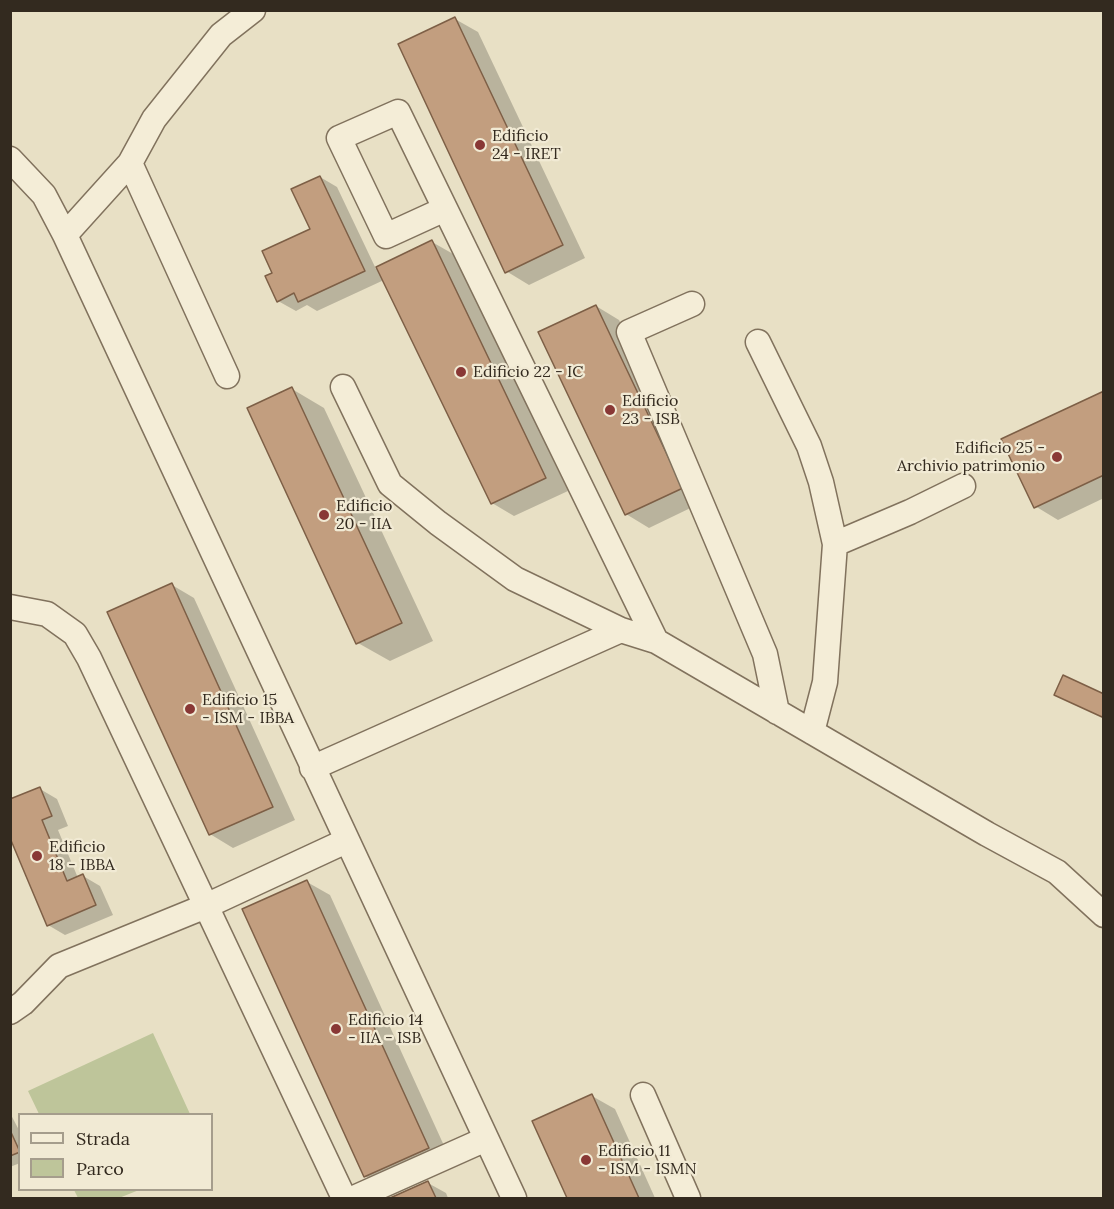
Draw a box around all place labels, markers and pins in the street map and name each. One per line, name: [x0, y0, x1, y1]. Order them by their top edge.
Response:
place label: Edificio 24 - IRET: [492, 126, 561, 164]
marker: Edificio 24 - IRET: [473, 138, 487, 152]
place label: Edificio 22 - IC: [473, 362, 583, 382]
marker: Edificio 22 - IC: [454, 365, 468, 379]
place label: Edificio 23 - ISB: [622, 391, 680, 429]
marker: Edificio 23 - ISB: [603, 403, 617, 417]
place label: Edificio 25 - Archivio patrimonio: [897, 438, 1045, 476]
marker: Edificio 25 - Archivio patrimonio: [1050, 450, 1064, 464]
place label: Edificio 20 - IIA: [336, 496, 392, 534]
marker: Edificio 20 - IIA: [317, 508, 331, 522]
place label: Edificio 15 - ISM - IBBA: [202, 690, 294, 728]
marker: Edificio 15 - ISM - IBBA: [183, 702, 197, 716]
place label: Edificio 18 - IBBA: [49, 837, 115, 875]
marker: Edificio 18 - IBBA: [30, 849, 44, 863]
place label: Edificio 14 - IIA - ISB: [348, 1010, 423, 1048]
marker: Edificio 14 - IIA - ISB: [329, 1022, 343, 1036]
place label: Edificio 11 - ISM - ISMN: [598, 1141, 697, 1179]
marker: Edificio 11 - ISM - ISMN: [579, 1153, 593, 1167]

